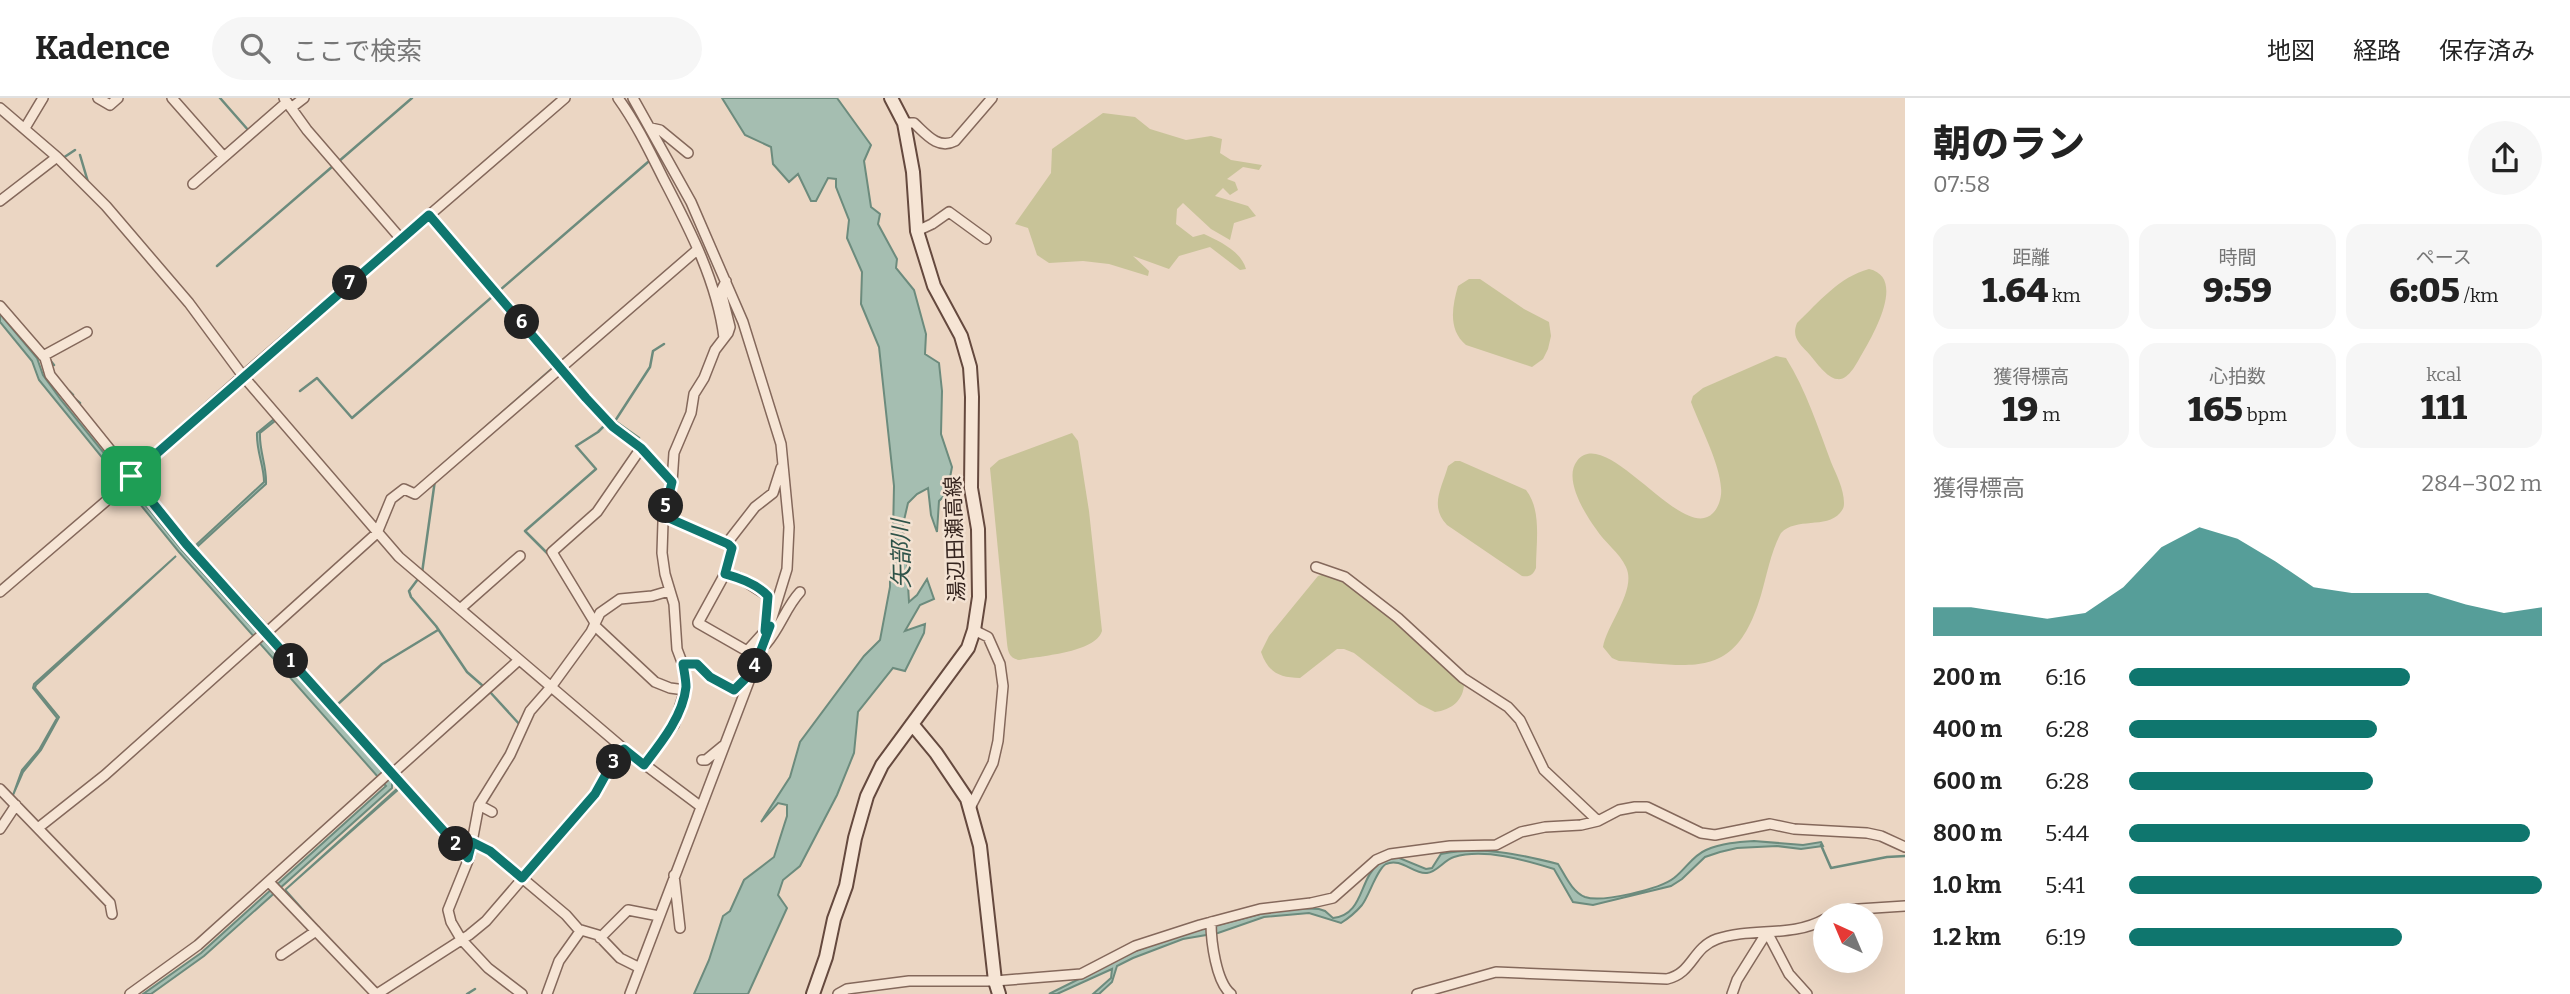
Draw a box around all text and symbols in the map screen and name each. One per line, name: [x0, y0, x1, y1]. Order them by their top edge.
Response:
search box: [212, 17, 702, 80]
text: Kadence: [35, 28, 170, 68]
icon: search: [236, 29, 274, 67]
text: ここで検索: [292, 36, 422, 67]
text: 地図: [2267, 37, 2315, 65]
text: 経路: [2353, 37, 2401, 65]
text: 保存済み: [2439, 37, 2535, 65]
text: 朝のラン: [1933, 121, 2085, 167]
button: share: [2468, 121, 2542, 195]
text: 07:58: [1933, 170, 1990, 198]
text: 距離: [2012, 246, 2050, 269]
text: 時間: [2218, 246, 2257, 269]
text: ペース: [2416, 246, 2472, 269]
pin: 7: [332, 266, 368, 300]
text: 1.64: [1982, 269, 2048, 311]
text: 9:59: [2203, 269, 2272, 311]
text: 6:05: [2389, 269, 2460, 311]
text: 7: [344, 271, 355, 294]
text: km: [2048, 284, 2081, 307]
text: /km: [2460, 284, 2499, 307]
pin: 6: [504, 304, 540, 340]
text: 6: [516, 310, 527, 333]
text: kcal: [2426, 363, 2462, 386]
text: 獲得標高: [1993, 365, 2069, 388]
text: 心拍数: [2209, 365, 2266, 388]
text: 111: [2421, 386, 2467, 428]
text: 19: [2002, 388, 2038, 430]
text: 165: [2188, 388, 2243, 430]
text: m: [2038, 403, 2060, 426]
text: bpm: [2243, 403, 2287, 426]
pin: [101, 446, 161, 506]
icon: arrive: [112, 457, 150, 495]
text: 284–302 m: [2422, 469, 2542, 497]
text: 獲得標高: [1933, 474, 2025, 502]
street label: 湯辺田瀬高線: [940, 476, 970, 602]
pin: 5: [648, 488, 684, 524]
text: 5: [660, 494, 671, 517]
water label: 矢部川: [886, 516, 916, 589]
pin: 1: [274, 644, 308, 678]
pin: 4: [738, 648, 772, 684]
text: 1: [286, 649, 295, 672]
text: 4: [749, 654, 760, 677]
text: 200 m: [1933, 663, 2001, 691]
text: 6:16: [2045, 663, 2086, 691]
text: 400 m: [1933, 715, 2002, 743]
text: 6:28: [2045, 715, 2090, 743]
pin: 3: [596, 744, 632, 780]
text: 3: [608, 750, 619, 773]
text: 600 m: [1933, 767, 2002, 795]
text: 6:28: [2045, 767, 2090, 795]
text: 800 m: [1933, 819, 2002, 847]
text: 5:44: [2045, 819, 2089, 847]
pin: 2: [438, 826, 474, 862]
text: 2: [450, 832, 461, 855]
text: 1.0 km: [1933, 871, 2002, 899]
text: 5:41: [2045, 871, 2085, 899]
north arrow: [1813, 903, 1883, 973]
map controls: [1813, 903, 1883, 973]
text: 1.2 km: [1933, 923, 2001, 951]
text: 6:19: [2045, 923, 2086, 951]

